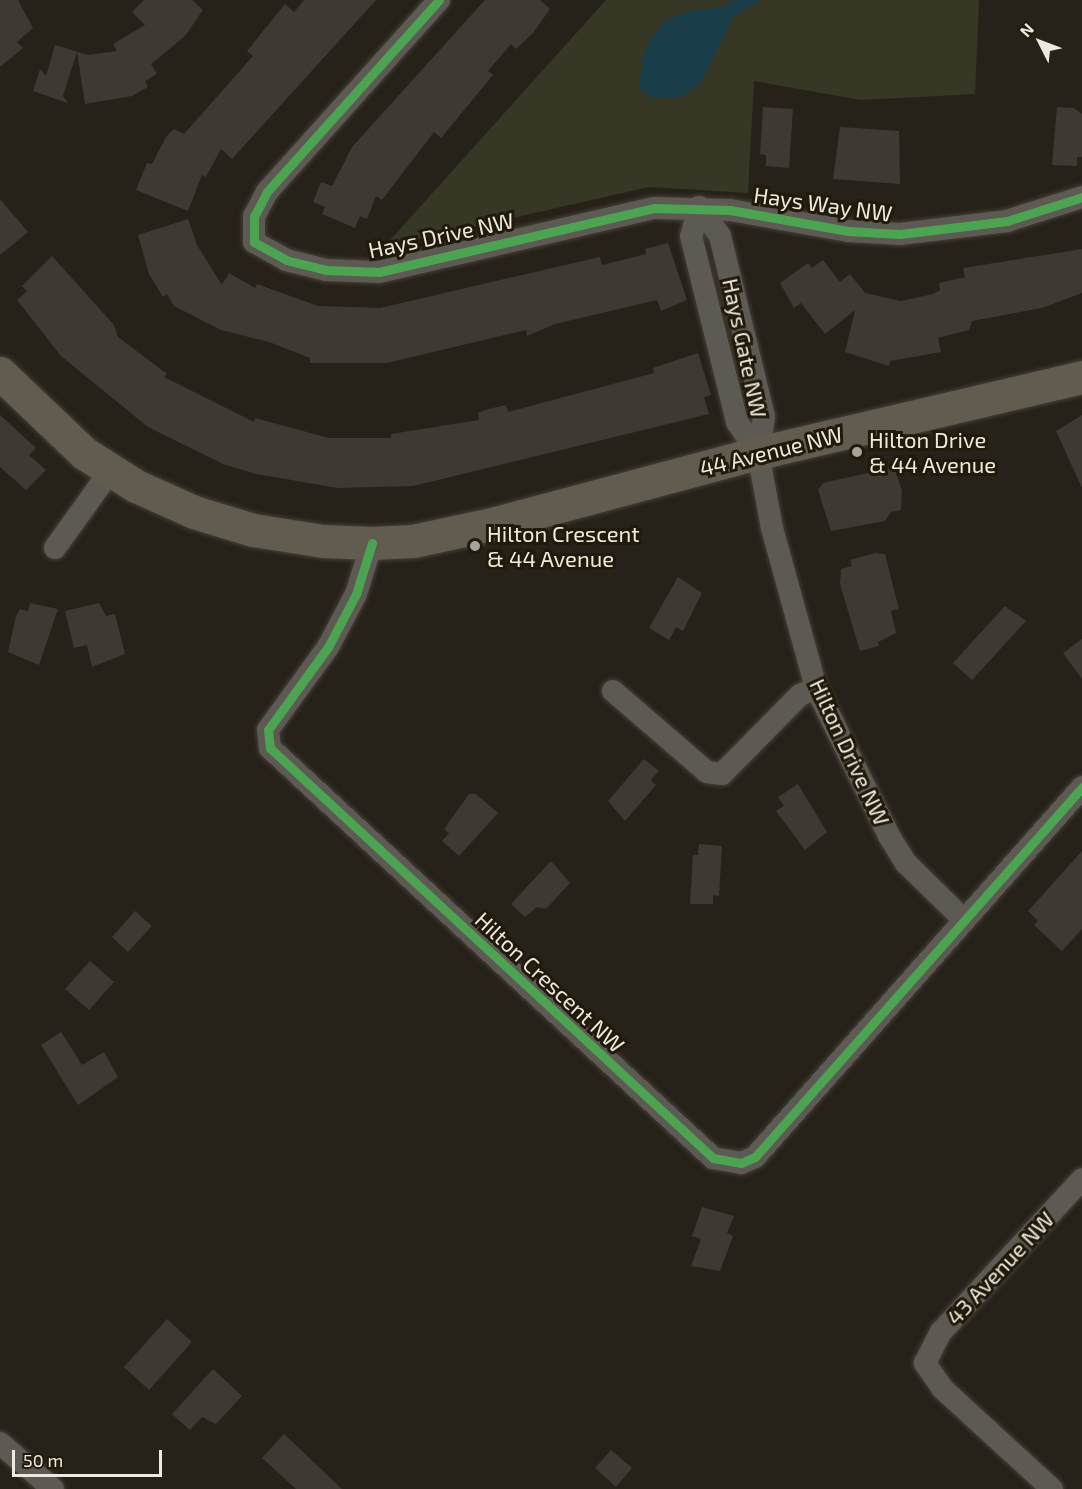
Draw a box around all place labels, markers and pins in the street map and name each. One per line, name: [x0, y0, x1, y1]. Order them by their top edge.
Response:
place label: Hilton Drive & 44 Avenue: [869, 426, 997, 478]
marker: Hilton Drive & 44 Avenue: [850, 445, 864, 459]
place label: Hilton Crescent & 44 Avenue: [487, 520, 640, 572]
marker: Hilton Crescent & 44 Avenue: [468, 539, 482, 553]

